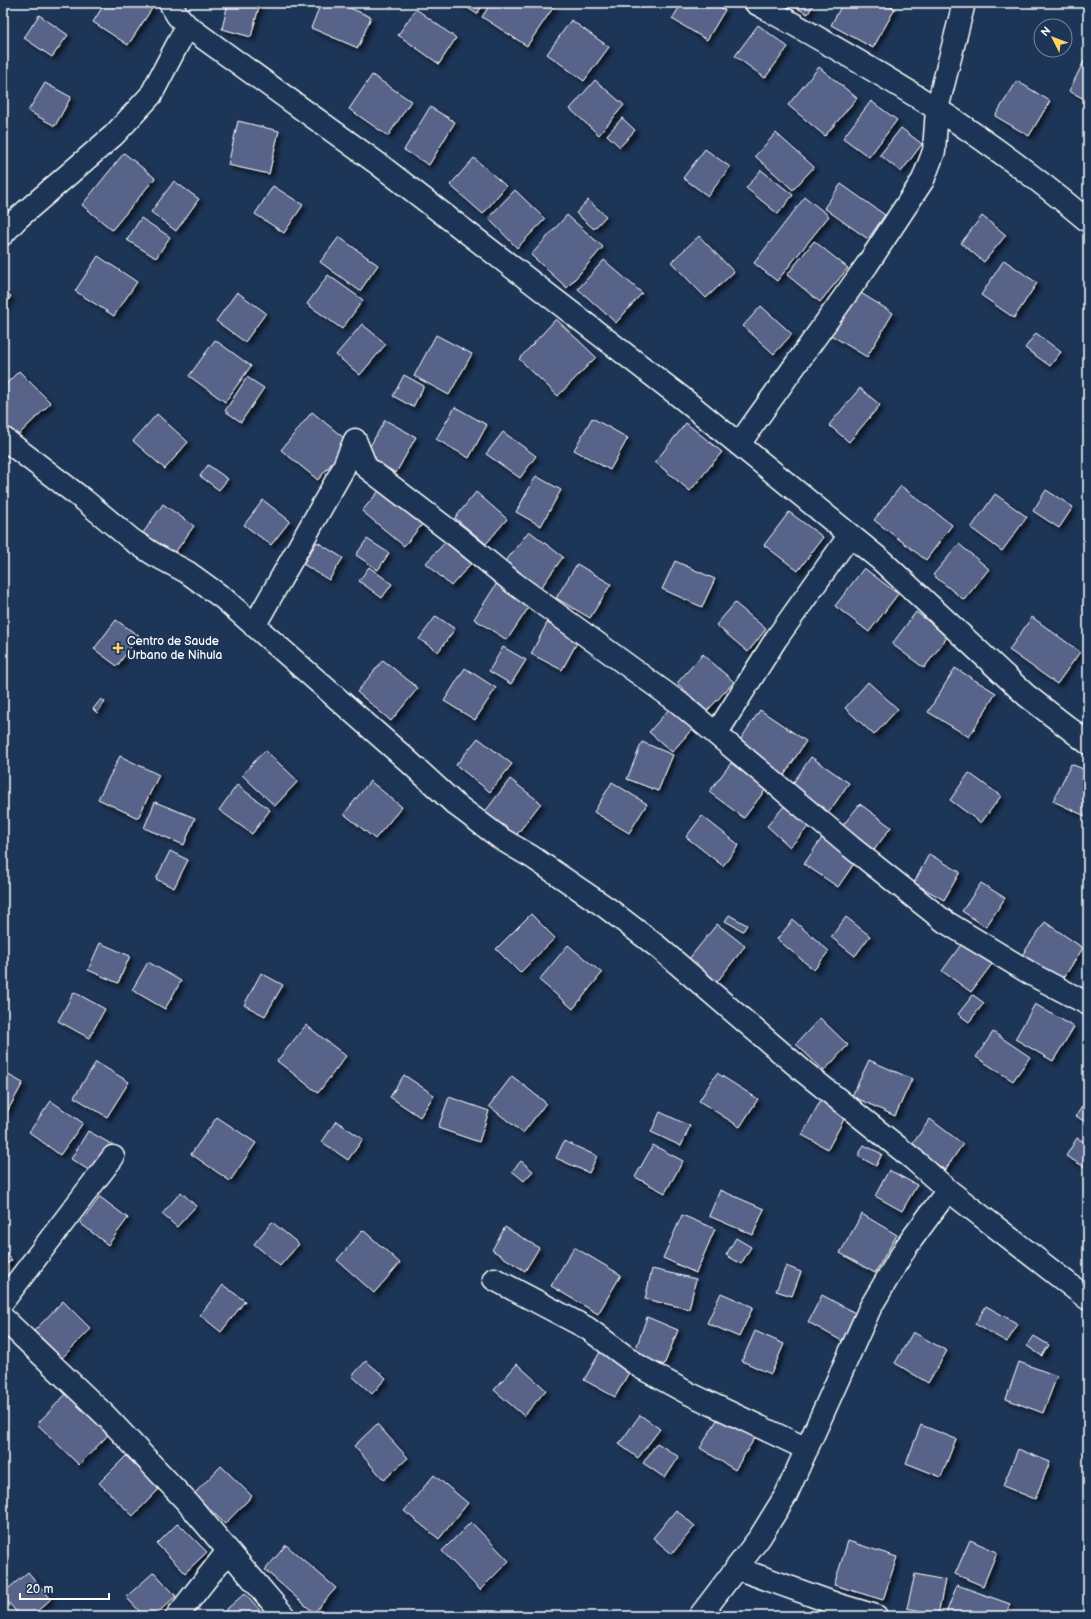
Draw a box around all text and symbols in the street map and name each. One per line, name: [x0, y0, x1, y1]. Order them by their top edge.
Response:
north arrow: [1033, 18, 1073, 58]
text: N: [1038, 24, 1054, 39]
place label: Centro de Saude Urbano de Nihula: [127, 634, 222, 663]
marker: Centro de Saude Urbano de Nihula: [112, 642, 124, 654]
scale bar: [20, 1575, 109, 1601]
text: 20 m: [26, 1582, 53, 1597]

